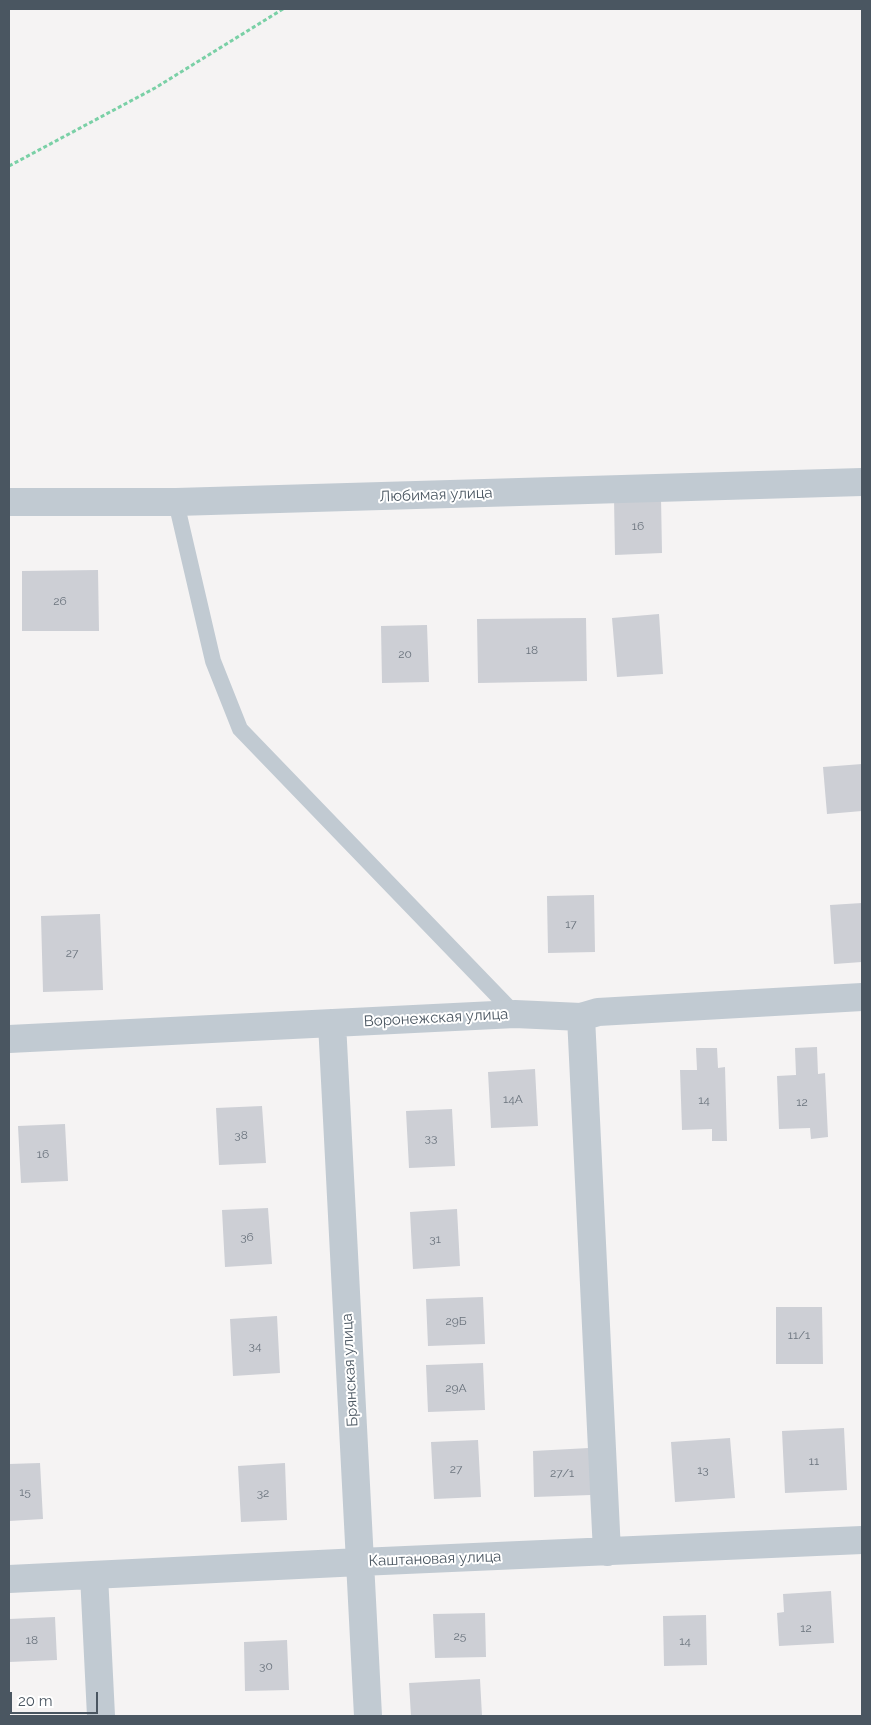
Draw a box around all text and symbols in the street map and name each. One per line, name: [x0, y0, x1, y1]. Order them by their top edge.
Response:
street label: Любимая улица: [379, 484, 493, 506]
house number: 16: [632, 519, 644, 533]
house number: 26: [53, 594, 67, 608]
house number: 18: [526, 643, 538, 657]
house number: 20: [398, 647, 412, 661]
house number: 17: [565, 917, 577, 931]
house number: 27: [66, 946, 78, 960]
street label: Воронежская улица: [363, 1005, 509, 1031]
house number: 14А: [503, 1092, 523, 1106]
house number: 14: [698, 1093, 710, 1107]
house number: 12: [796, 1095, 808, 1109]
house number: 38: [234, 1128, 248, 1142]
house number: 33: [425, 1131, 437, 1145]
house number: 16: [37, 1147, 49, 1161]
house number: 36: [240, 1230, 254, 1244]
house number: 31: [429, 1232, 441, 1246]
street label: Брянская улица: [338, 1313, 362, 1427]
house number: 29Б: [445, 1314, 467, 1328]
house number: 11/1: [788, 1328, 810, 1342]
house number: 34: [249, 1339, 261, 1353]
house number: 29А: [445, 1381, 467, 1395]
house number: 11: [809, 1454, 819, 1468]
house number: 27: [450, 1462, 462, 1476]
house number: 13: [697, 1463, 709, 1477]
house number: 27/1: [550, 1466, 574, 1480]
house number: 15: [19, 1485, 31, 1499]
house number: 32: [257, 1486, 269, 1500]
street label: Каштановая улица: [368, 1548, 502, 1570]
house number: 12: [800, 1621, 812, 1635]
house number: 25: [454, 1629, 466, 1643]
house number: 18: [26, 1633, 38, 1647]
house number: 14: [679, 1634, 691, 1648]
house number: 30: [259, 1659, 273, 1673]
scale bar: [12, 1682, 100, 1714]
text: 20 m: [18, 1692, 53, 1710]

